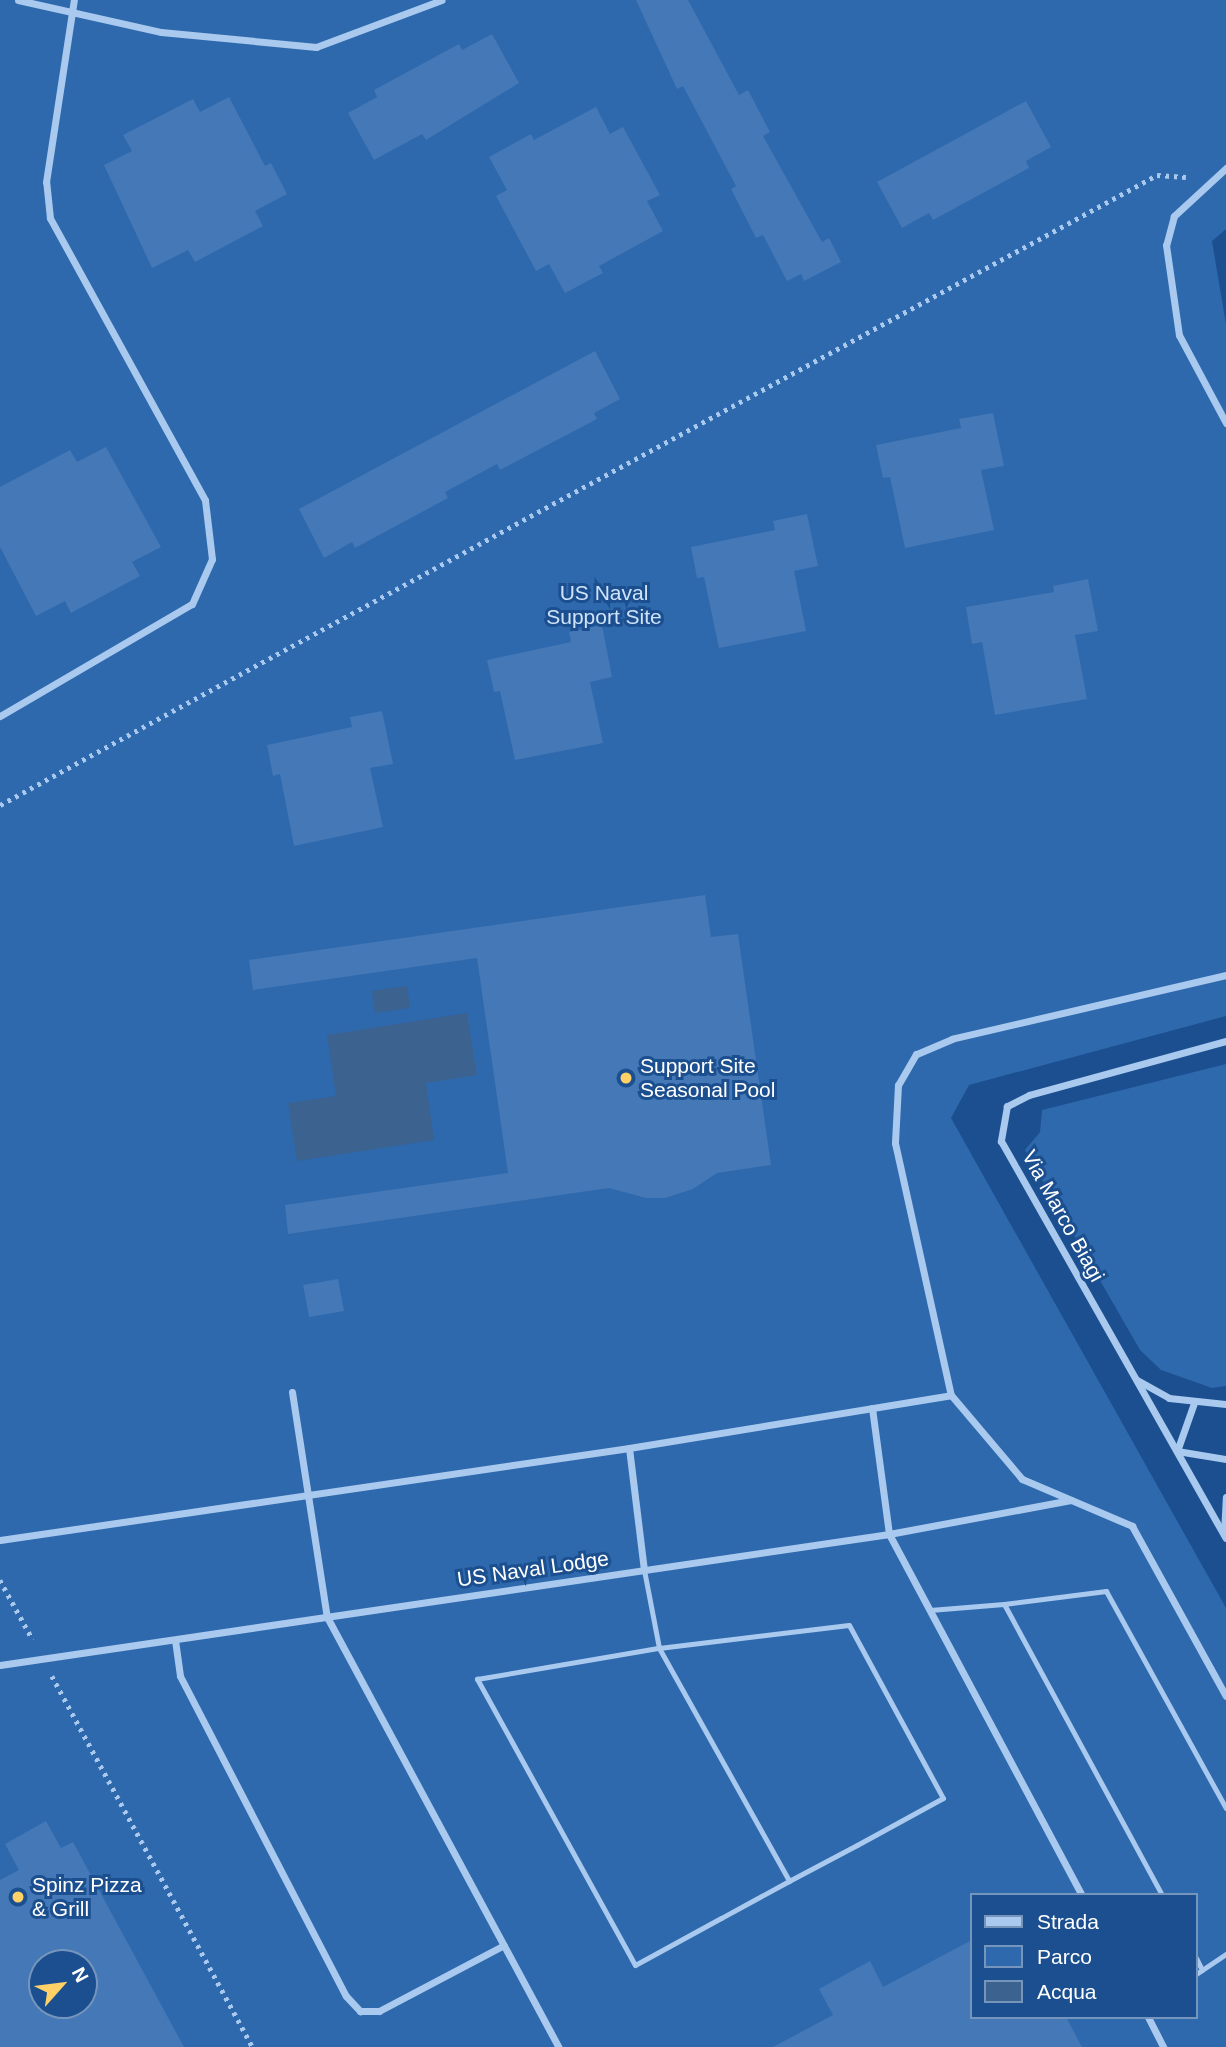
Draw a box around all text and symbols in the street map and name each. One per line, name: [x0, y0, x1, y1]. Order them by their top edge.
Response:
park label: US Naval Support Site: [546, 580, 662, 630]
place label: Support Site Seasonal Pool: [640, 1053, 775, 1103]
marker: Support Site Seasonal Pool: [618, 1070, 634, 1086]
street label: Via Marco Biagi: [1016, 1146, 1110, 1286]
street label: US Naval Lodge: [456, 1546, 610, 1592]
place label: Spinz Pizza & Grill: [32, 1872, 142, 1922]
marker: Spinz Pizza & Grill: [10, 1889, 26, 1905]
legend: [970, 1893, 1198, 2019]
text: Strada: [1037, 1910, 1099, 1933]
text: Parco: [1037, 1945, 1092, 1968]
north arrow: [28, 1949, 98, 2019]
text: N: [68, 1964, 93, 1986]
text: Acqua: [1037, 1980, 1097, 2003]

